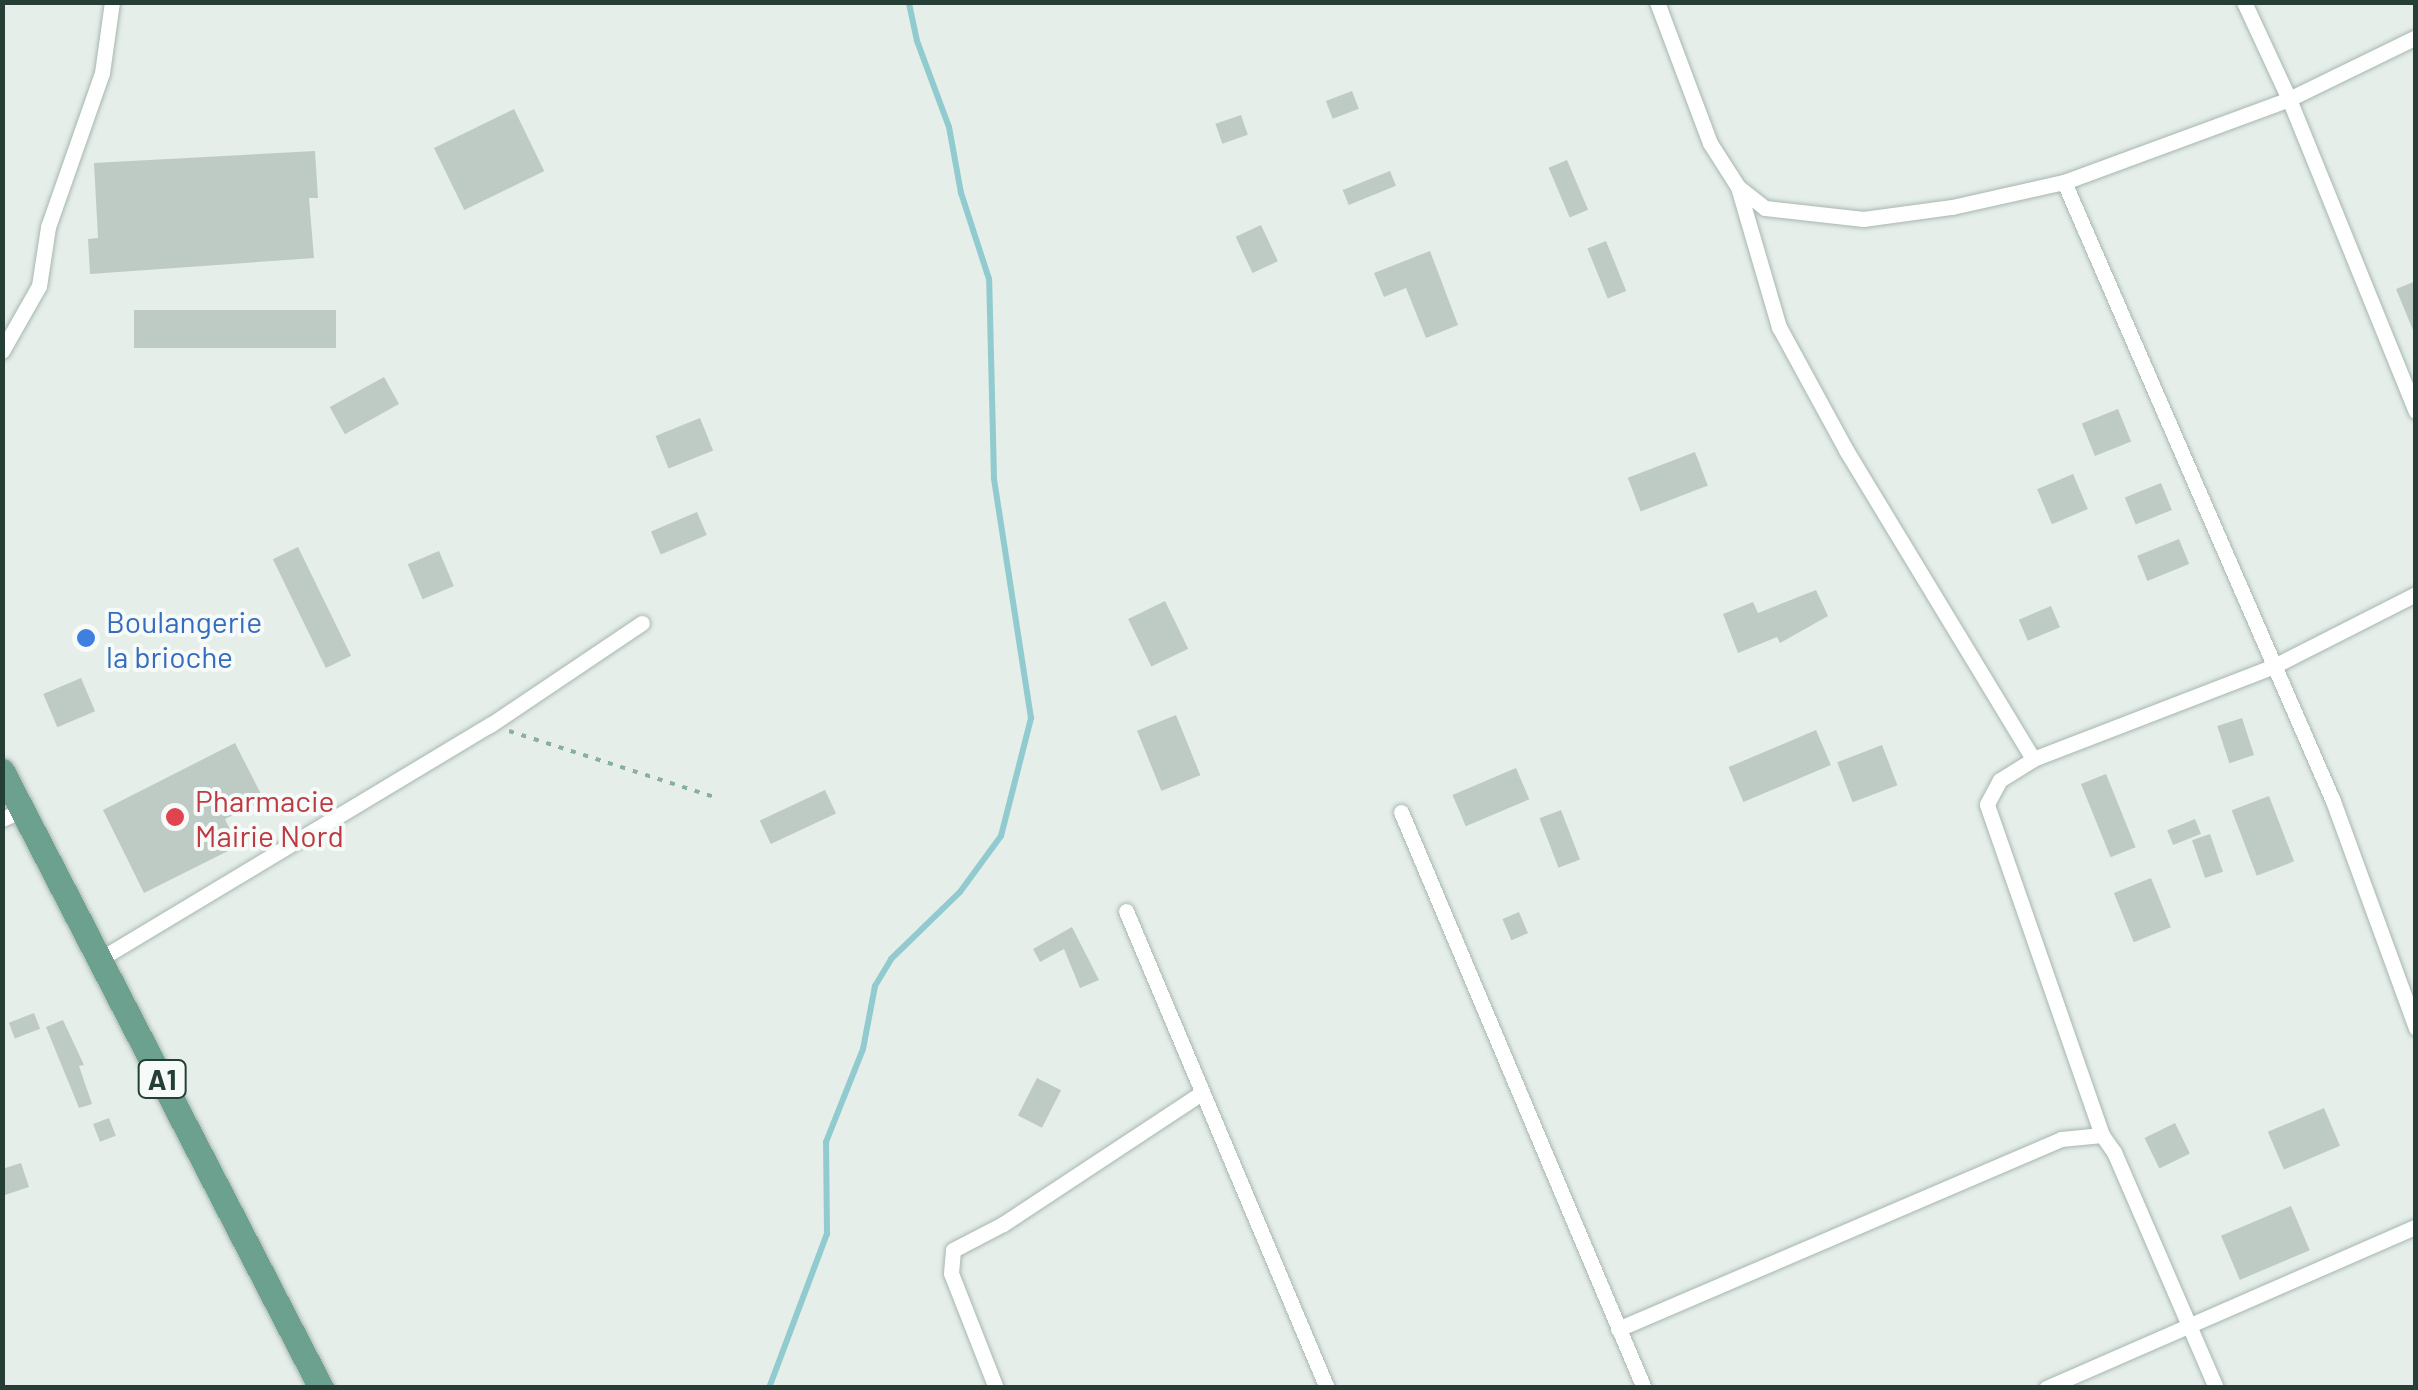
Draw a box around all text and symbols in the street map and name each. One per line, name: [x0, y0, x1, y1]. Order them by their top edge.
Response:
place label: Boulangerie la brioche: [106, 603, 262, 674]
marker: Boulangerie la brioche: [75, 627, 97, 649]
place label: Pharmacie Mairie Nord: [195, 782, 344, 852]
marker: Pharmacie Mairie Nord: [164, 806, 186, 828]
road number: A1: [137, 1056, 187, 1102]

